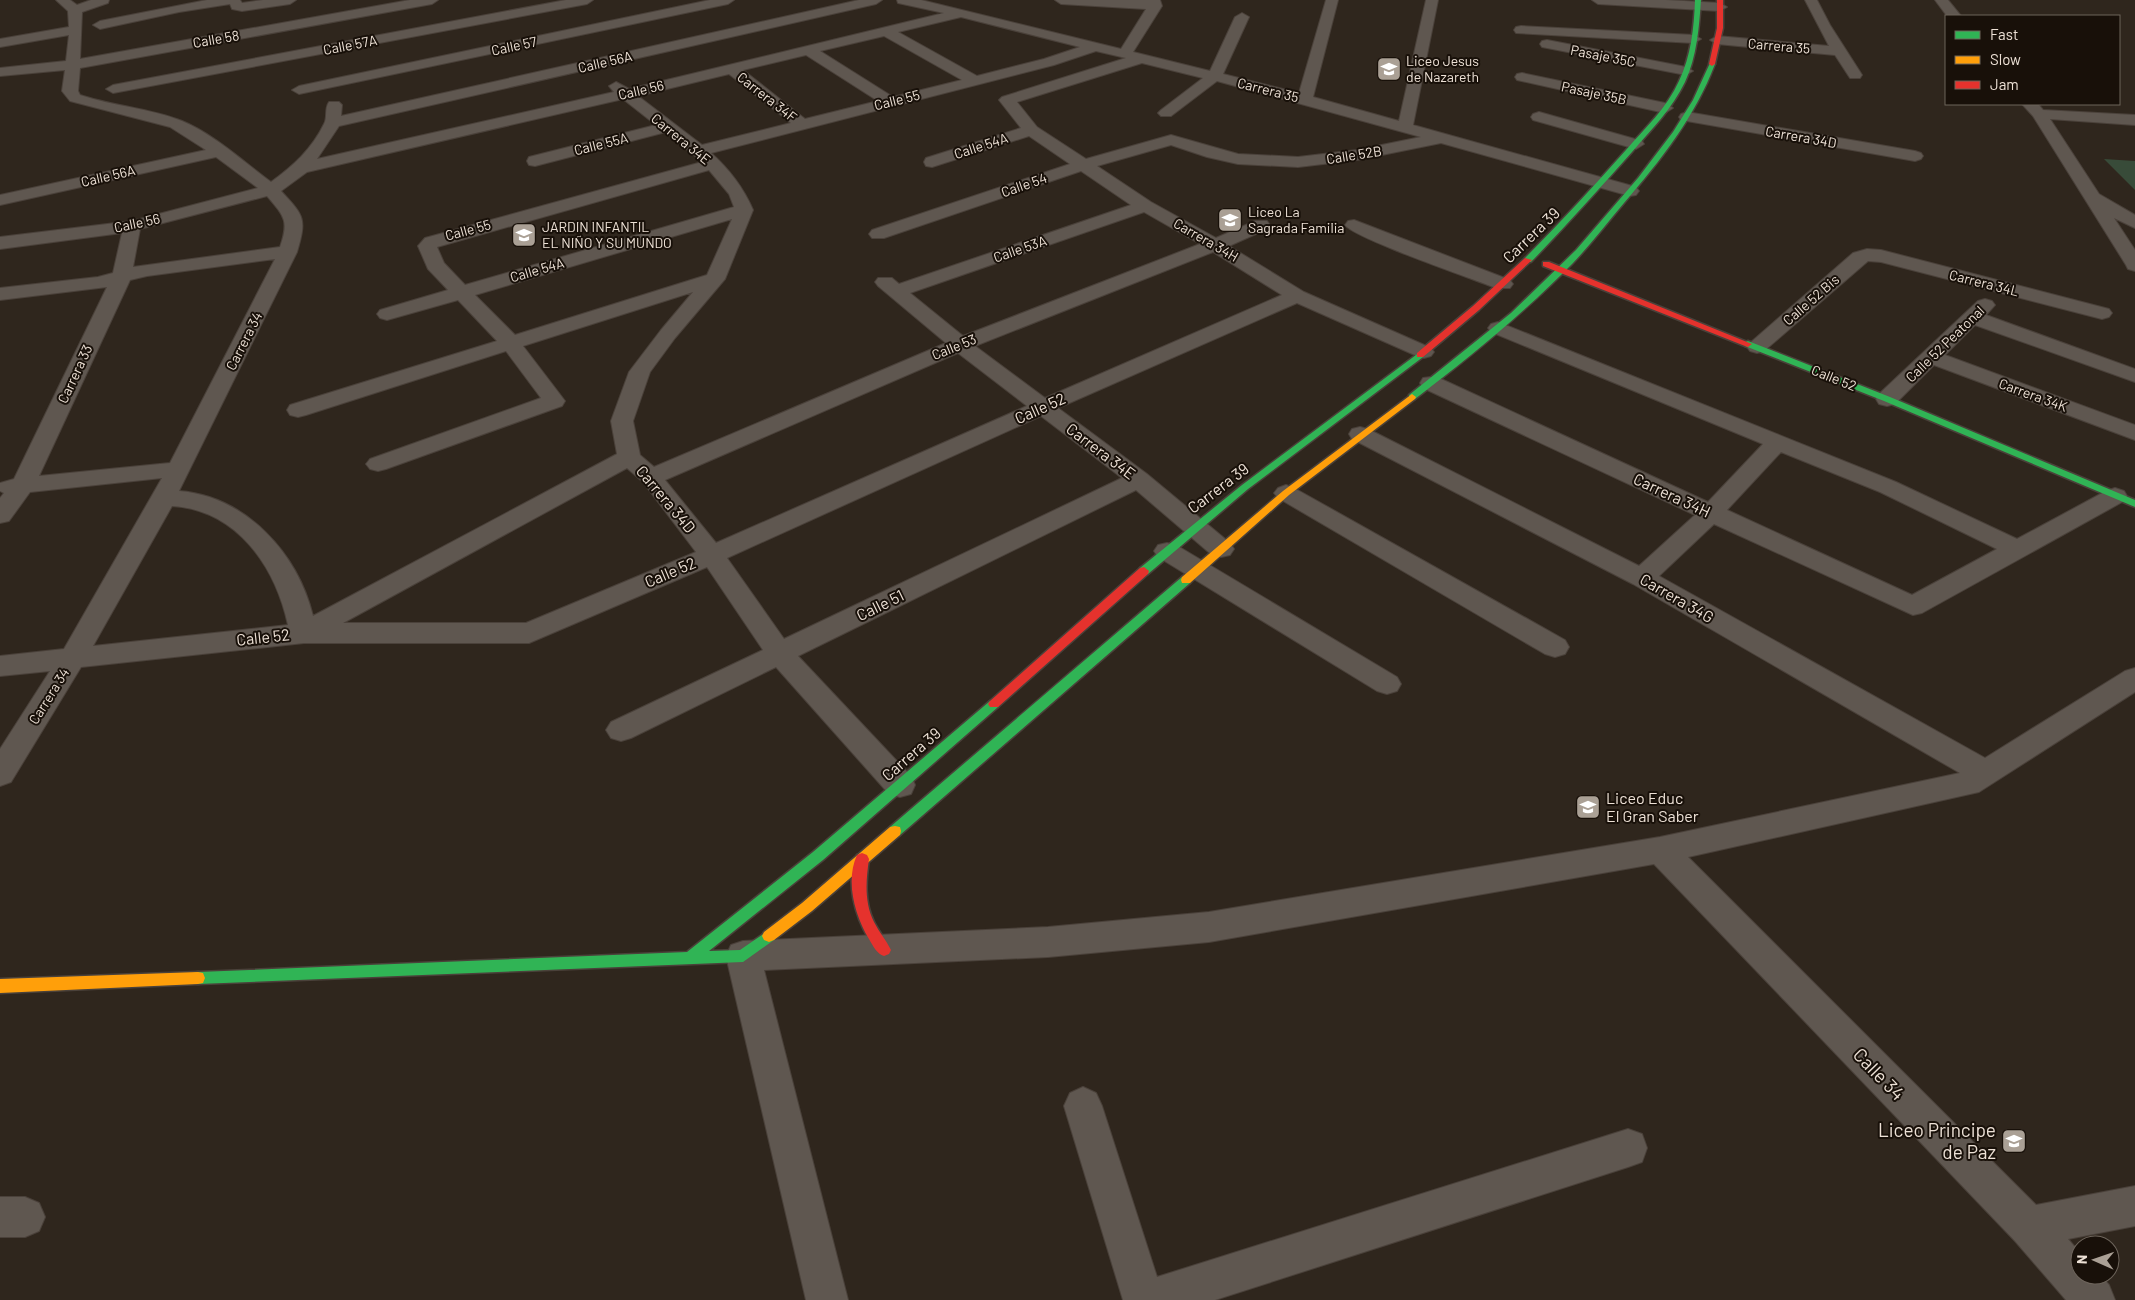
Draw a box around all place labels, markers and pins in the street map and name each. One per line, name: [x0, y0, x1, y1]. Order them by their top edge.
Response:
place label: Liceo Jesus de Nazareth: [1406, 52, 1479, 85]
school or university icon: Liceo Jesus de Nazareth: [1376, 56, 1402, 82]
place label: Liceo La Sagrada Familia: [1248, 203, 1344, 236]
school or university icon: Liceo La Sagrada Familia: [1217, 207, 1243, 233]
place label: JARDIN INFANTIL EL NIÑO Y SU MUNDO: [542, 218, 672, 251]
school or university icon: JARDIN INFANTIL EL NIÑO Y SU MUNDO: [511, 222, 537, 248]
place label: Liceo Educ El Gran Saber: [1606, 788, 1699, 825]
school or university icon: Liceo Educ El Gran Saber: [1575, 794, 1601, 820]
place label: Liceo Principe de Paz: [1878, 1118, 1996, 1163]
school or university icon: Liceo Principe de Paz: [2001, 1128, 2027, 1154]

